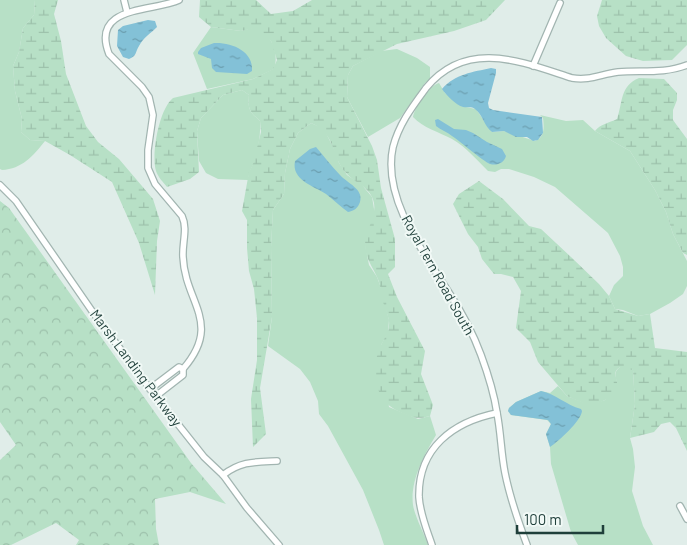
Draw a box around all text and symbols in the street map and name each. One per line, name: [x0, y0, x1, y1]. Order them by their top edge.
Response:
street label: Royal Tern Road South: [398, 212, 479, 338]
street label: Marsh Landing Parkway: [87, 306, 186, 430]
scale bar: [517, 502, 603, 534]
text: 100 m: [524, 510, 562, 528]

